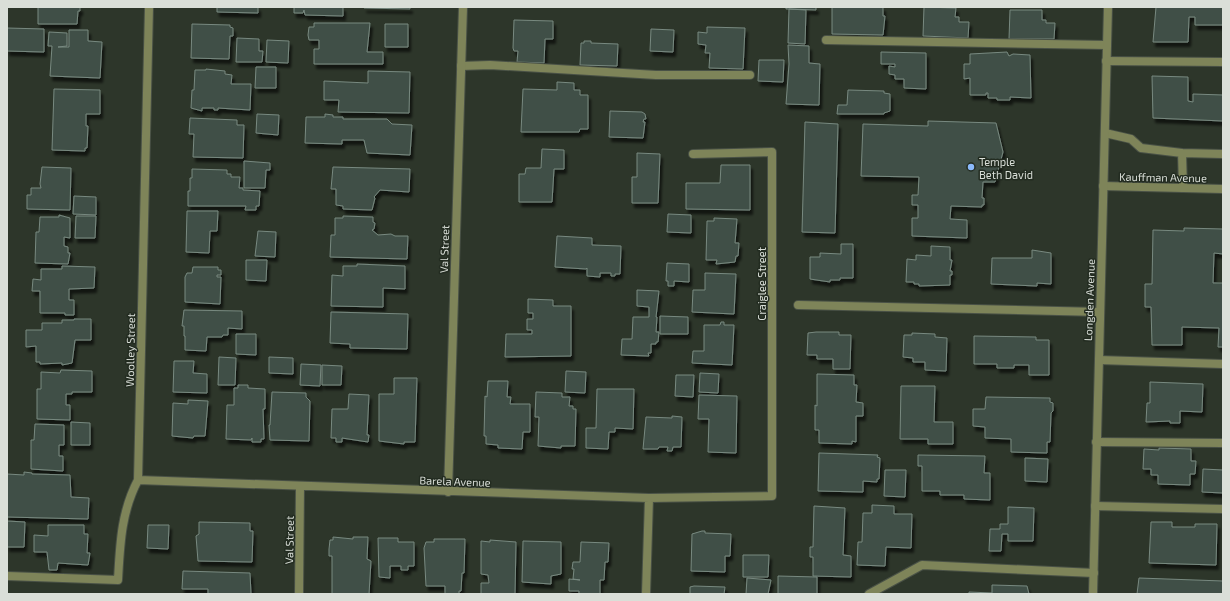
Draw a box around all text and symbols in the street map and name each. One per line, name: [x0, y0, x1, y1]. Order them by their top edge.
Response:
place label: Temple Beth David: [979, 155, 1033, 181]
marker: Temple Beth David: [966, 162, 976, 172]
street label: Kauffman Avenue: [1119, 170, 1207, 184]
street label: Val Street: [437, 225, 451, 273]
street label: Craiglee Street: [755, 247, 768, 321]
street label: Longden Avenue: [1081, 259, 1097, 341]
street label: Woolley Street: [123, 313, 137, 387]
street label: Barela Avenue: [419, 473, 491, 489]
street label: Val Street: [282, 516, 296, 564]

